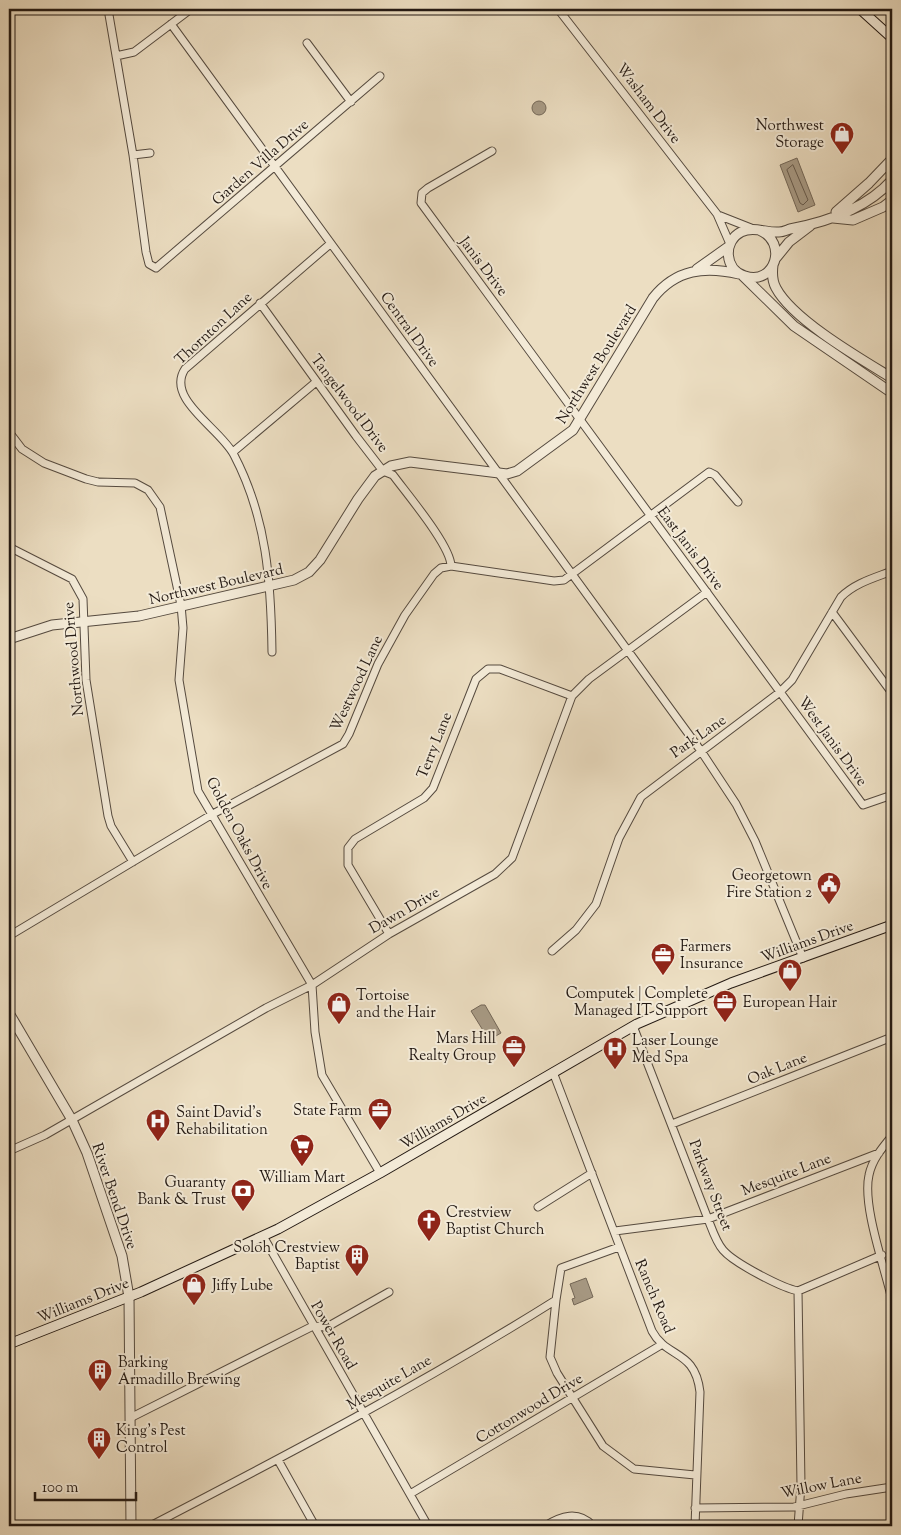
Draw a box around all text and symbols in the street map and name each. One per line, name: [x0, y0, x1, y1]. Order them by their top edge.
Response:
street label: Washam Drive: [611, 59, 685, 149]
street label: Garden Villa Drive: [208, 115, 314, 211]
place label: Northwest Storage: [756, 116, 824, 154]
shop icon: Northwest Storage: [829, 121, 855, 155]
street label: Janis Drive: [453, 232, 512, 301]
street label: Thornton Lane: [171, 288, 257, 370]
street label: Central Drive: [374, 288, 443, 372]
street label: Northwest Boulevard: [552, 301, 643, 429]
street label: Tangelwood Drive: [305, 350, 393, 457]
street label: East Janis Drive: [651, 503, 728, 595]
street label: Northwest Boulevard: [147, 560, 286, 611]
street label: Northwood Drive: [59, 601, 90, 717]
street label: Westwood Lane: [326, 632, 389, 735]
street label: West Janis Drive: [792, 693, 871, 791]
street label: Terry Lane: [413, 709, 458, 782]
street label: Park Lane: [667, 710, 731, 764]
street label: Golden Oaks Drive: [200, 774, 277, 894]
place label: Georgetown Fire Station 2: [726, 866, 812, 904]
public building icon: Georgetown Fire Station 2: [816, 871, 842, 905]
street label: Dawn Drive: [366, 883, 444, 940]
street label: Williams Drive: [758, 916, 857, 969]
place label: Farmers Insurance: [680, 937, 743, 975]
office icon: Farmers Insurance: [650, 942, 676, 976]
shop icon: European Hair: [777, 958, 803, 992]
place label: Computek | Complete Managed IT Support: [566, 984, 708, 1022]
place label: Tortoise and the Hair: [356, 986, 436, 1024]
office icon: Computek | Complete Managed IT Support: [712, 989, 738, 1023]
shop icon: Tortoise and the Hair: [326, 991, 352, 1025]
place label: European Hair: [743, 993, 838, 1014]
place label: Mars Hill Realty Group: [409, 1029, 496, 1067]
place label: Laser Lounge Med Spa: [632, 1031, 719, 1069]
office icon: Mars Hill Realty Group: [501, 1034, 527, 1068]
hospital icon: Laser Lounge Med Spa: [602, 1036, 628, 1070]
street label: Oak Lane: [745, 1048, 811, 1091]
street label: Williams Drive: [396, 1089, 491, 1156]
office icon: State Farm: [367, 1097, 393, 1131]
place label: State Farm: [293, 1101, 363, 1122]
place label: Saint David's Rehabilitation: [176, 1103, 268, 1141]
hospital icon: Saint David's Rehabilitation: [145, 1108, 171, 1142]
supermarket icon: William Mart: [289, 1133, 315, 1167]
street label: Parkway Street: [683, 1137, 737, 1234]
street label: River Bend Drive: [86, 1141, 142, 1252]
street label: Mesquite Lane: [739, 1149, 834, 1202]
place label: William Mart: [259, 1168, 345, 1189]
place label: Guaranty Bank & Trust: [137, 1173, 227, 1211]
bank icon: Guaranty Bank & Trust: [230, 1178, 256, 1212]
place label: Crestview Baptist Church: [446, 1203, 545, 1241]
church icon: Crestview Baptist Church: [416, 1208, 442, 1242]
place label: Soloh Crestview Baptist: [233, 1238, 340, 1276]
building icon: Soloh Crestview Baptist: [344, 1243, 370, 1277]
street label: Ranch Road: [629, 1256, 679, 1337]
shop icon: Jiffy Lube: [181, 1272, 207, 1306]
street label: Williams Drive: [35, 1273, 133, 1329]
place label: Jiffy Lube: [211, 1276, 273, 1297]
street label: Power Road: [305, 1298, 361, 1374]
street label: Mesquite Lane: [344, 1351, 436, 1416]
place label: Barking Armadillo Brewing: [118, 1353, 240, 1391]
building icon: Barking Armadillo Brewing: [87, 1358, 113, 1392]
street label: Cottonwood Drive: [472, 1369, 587, 1450]
place label: King's Pest Control: [116, 1421, 186, 1459]
building icon: King's Pest Control: [86, 1426, 112, 1460]
street label: Willow Lane: [779, 1468, 864, 1505]
scale bar: [35, 1470, 136, 1502]
text: 100 m: [42, 1478, 79, 1499]

